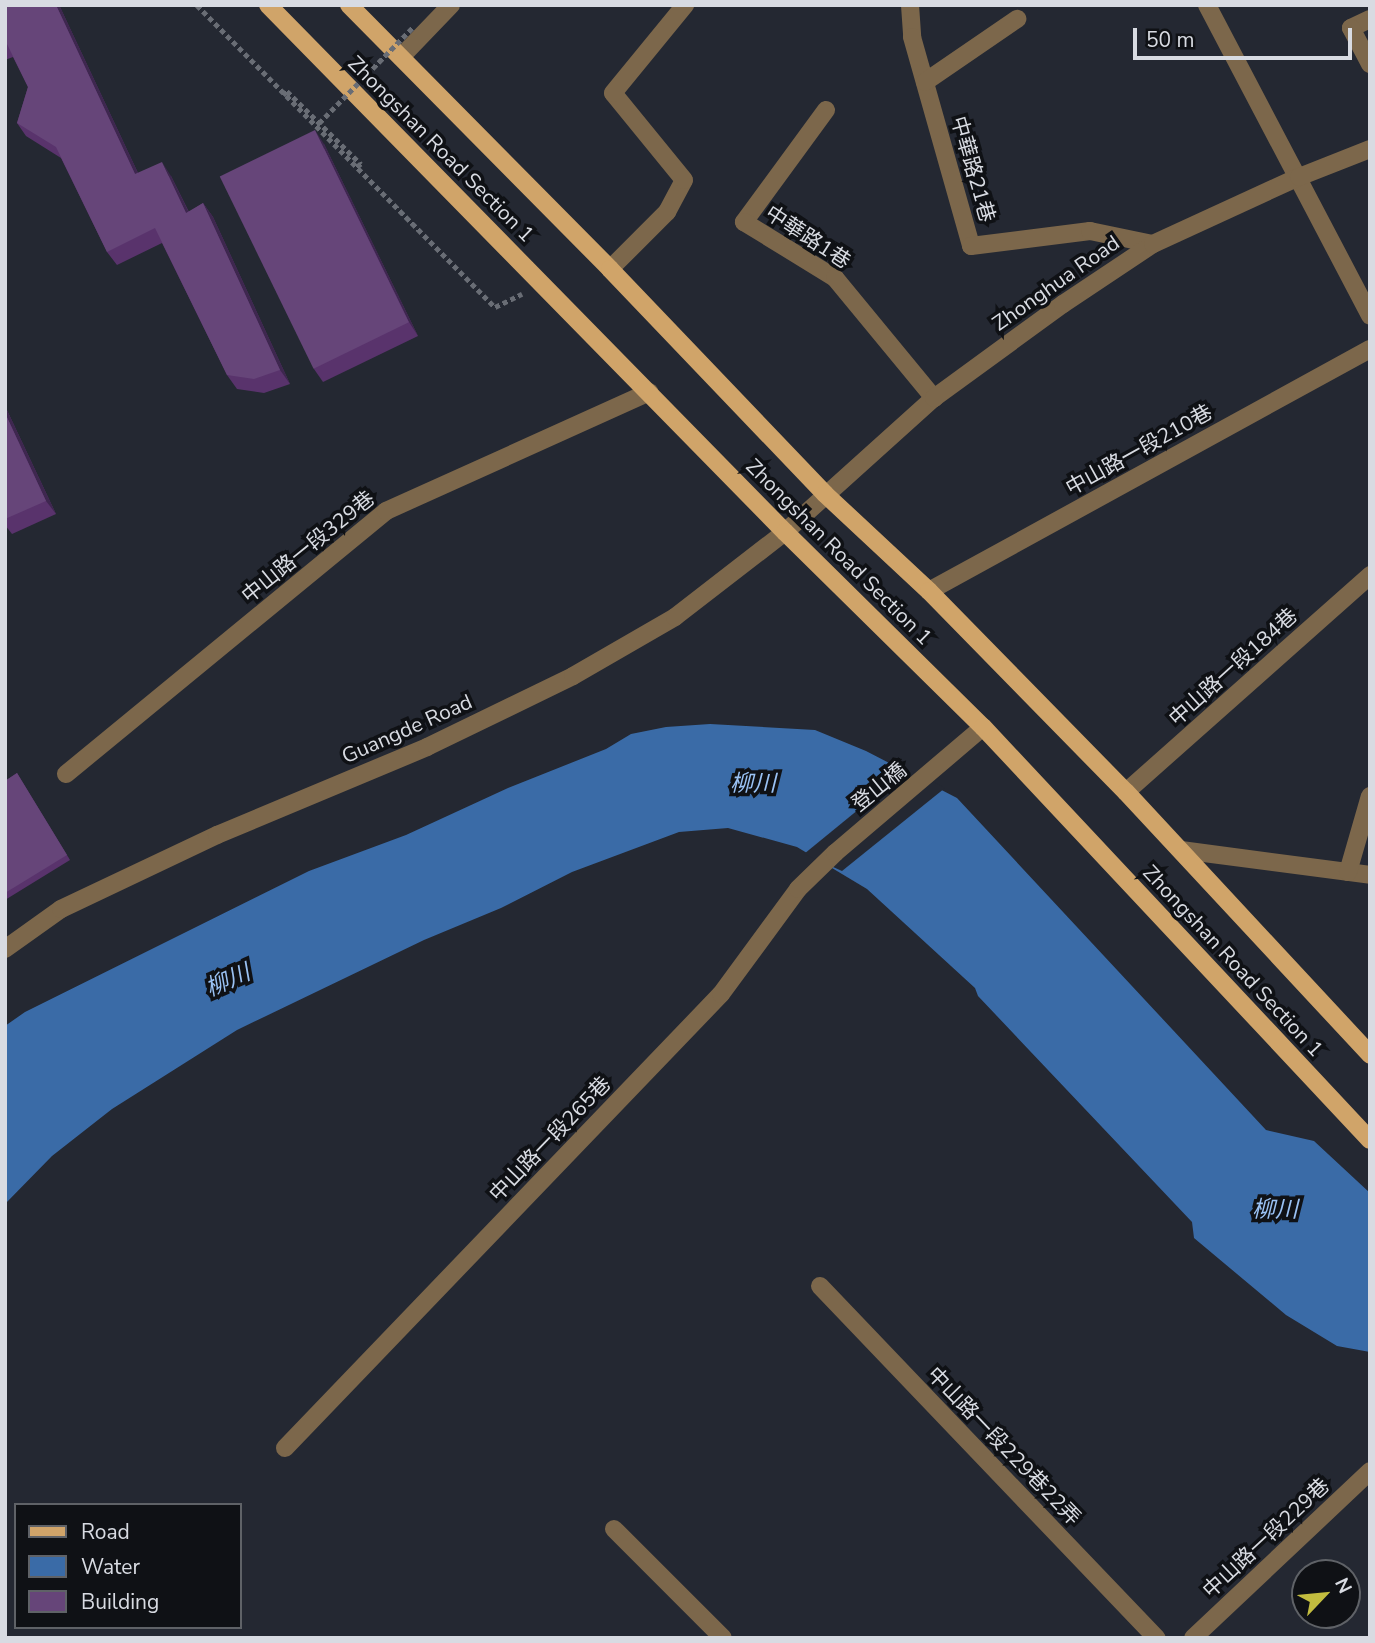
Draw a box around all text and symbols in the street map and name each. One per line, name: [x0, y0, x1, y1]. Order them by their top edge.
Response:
scale bar: [1137, 14, 1356, 58]
text: 50 m: [1146, 26, 1195, 54]
street label: Zhongshan Road Section 1: [343, 51, 539, 247]
street label: 中華路21巷: [946, 113, 1000, 225]
street label: 中華路1巷: [761, 200, 855, 274]
street label: Zhonghua Road: [988, 230, 1124, 336]
street label: 中山路一段210巷: [1061, 399, 1217, 501]
street label: Zhongshan Road Section 1: [741, 454, 937, 650]
street label: 中山路一段329巷: [236, 486, 380, 608]
street label: 中山路一段184巷: [1164, 603, 1302, 731]
street label: Guangde Road: [338, 689, 476, 769]
street label: 登山橋: [847, 757, 911, 817]
water label: 柳川: [730, 770, 776, 798]
street label: Zhongshan Road Section 1: [1138, 860, 1328, 1062]
water label: 柳川: [201, 959, 255, 1003]
street label: 中山路一段265巷: [484, 1071, 616, 1207]
water label: 柳川: [1252, 1196, 1298, 1224]
street label: 中山路一段229巷22弄: [922, 1362, 1086, 1530]
street label: 中山路一段229巷: [1198, 1473, 1334, 1603]
legend: [14, 1503, 242, 1629]
text: Road: [81, 1518, 130, 1546]
text: Water: [81, 1553, 140, 1581]
north arrow: [1291, 1559, 1361, 1629]
text: N: [1328, 1574, 1358, 1598]
text: Building: [81, 1588, 159, 1616]

